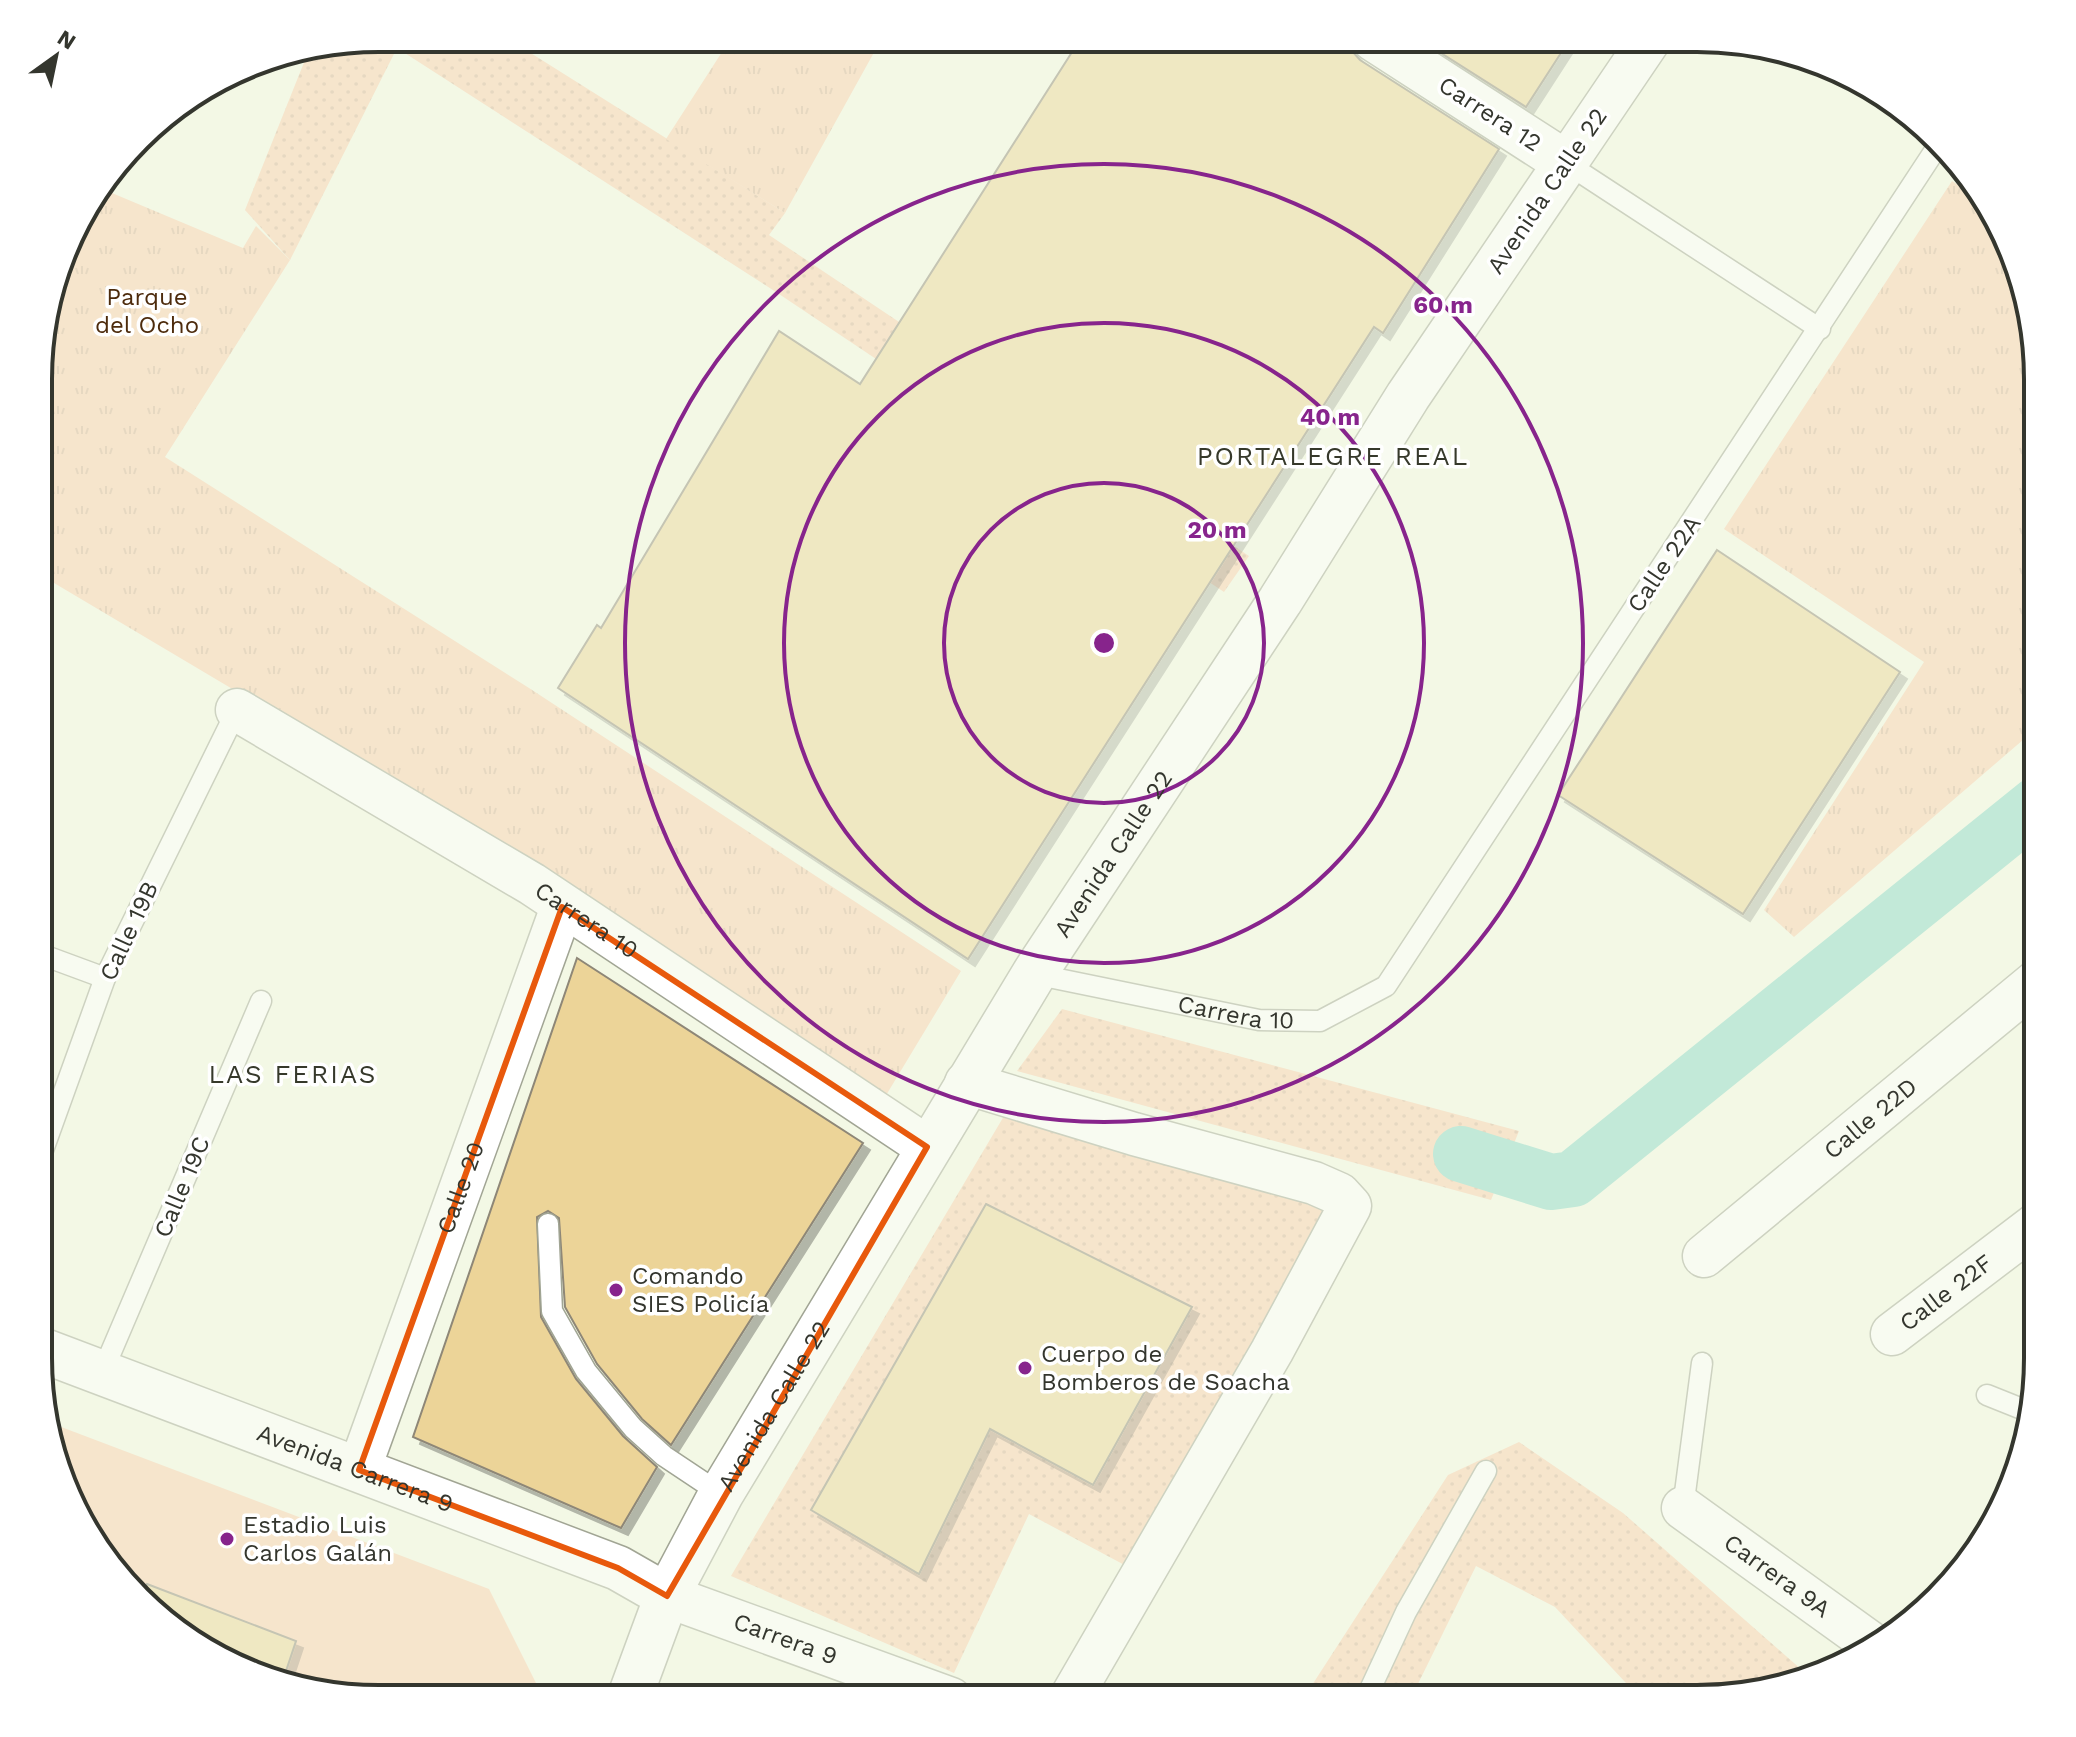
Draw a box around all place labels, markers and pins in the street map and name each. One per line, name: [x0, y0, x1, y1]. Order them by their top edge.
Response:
centre of rings: [1090, 629, 1118, 657]
place label: Comando SIES Policía: [632, 1262, 769, 1318]
marker: Comando SIES Policía: [607, 1281, 625, 1299]
place label: Cuerpo de Bomberos de Soacha: [1041, 1340, 1290, 1396]
marker: Cuerpo de Bomberos de Soacha: [1016, 1359, 1034, 1377]
place label: Estadio Luis Carlos Galán: [243, 1511, 392, 1567]
marker: Estadio Luis Carlos Galán: [218, 1530, 236, 1548]

